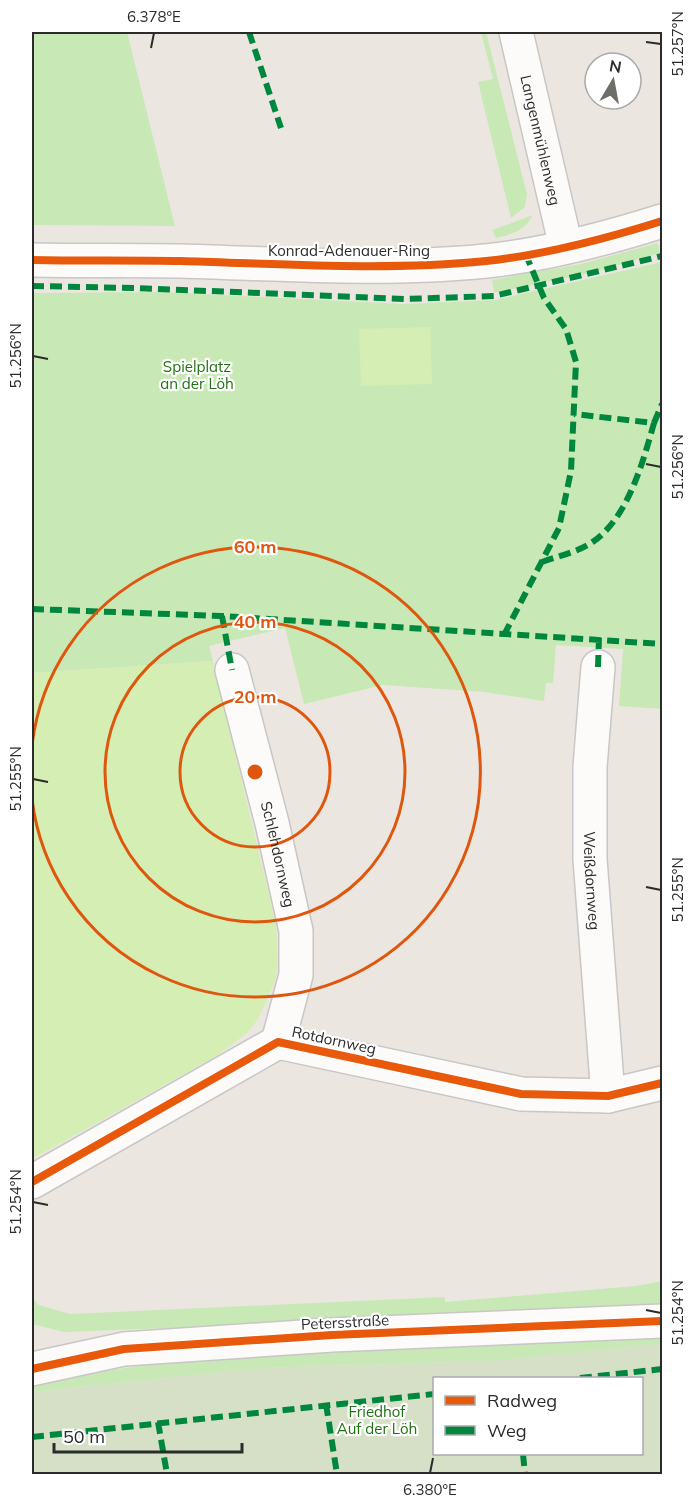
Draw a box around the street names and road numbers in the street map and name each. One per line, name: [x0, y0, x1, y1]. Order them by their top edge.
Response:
street label: Langenmühlenweg: [517, 73, 565, 207]
street label: Konrad-Adenauer-Ring: [268, 241, 430, 260]
street label: Schlehdornweg: [257, 799, 300, 909]
street label: Weißdornweg: [581, 831, 605, 931]
street label: Rotdornweg: [290, 1022, 378, 1058]
street label: Petersstraße: [300, 1310, 390, 1334]

